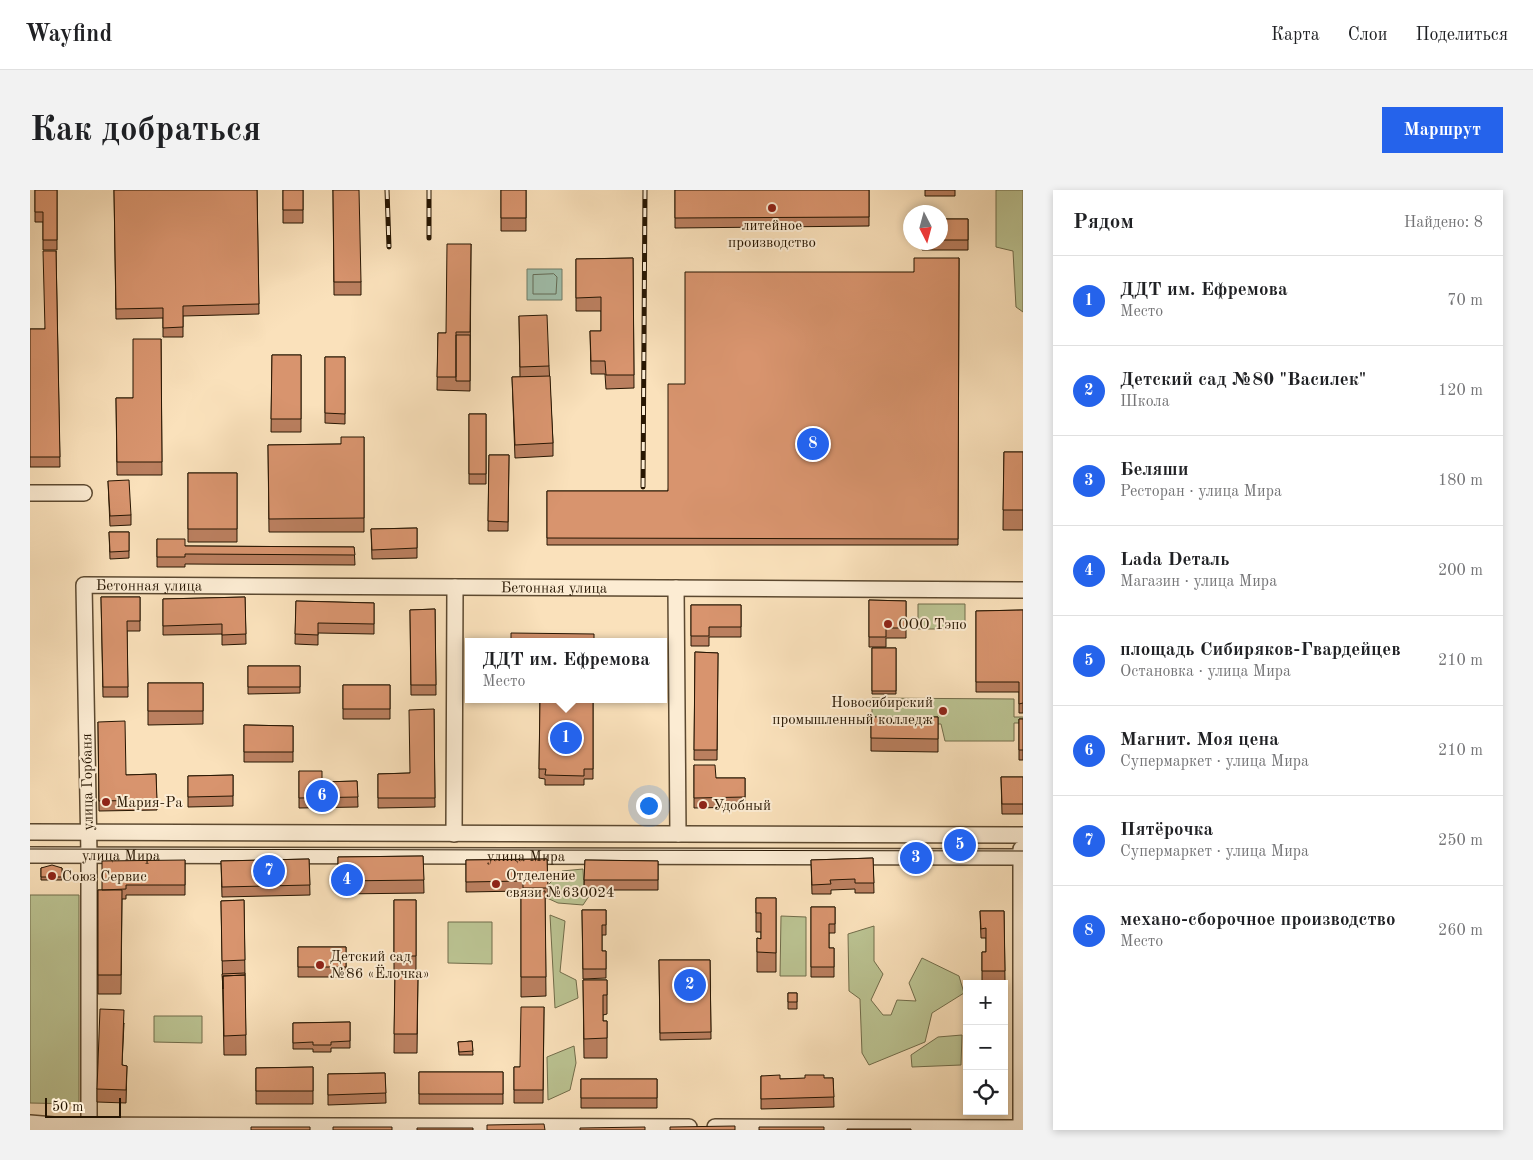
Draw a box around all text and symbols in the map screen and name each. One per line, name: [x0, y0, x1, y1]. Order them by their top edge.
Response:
text: Wayfind: [25, 23, 112, 47]
text: Карта: [1271, 26, 1320, 44]
text: Слои: [1348, 26, 1387, 44]
text: Поделиться: [1415, 26, 1508, 44]
button: Маршрут: [1382, 107, 1503, 153]
text: Как добраться: [30, 113, 261, 148]
marker: литейное производство: [766, 202, 778, 214]
north arrow: [903, 205, 948, 250]
text: Рядом: [1073, 212, 1134, 233]
text: Найдено: 8: [1404, 215, 1483, 231]
place label: литейное производство: [728, 219, 816, 251]
text: ДДТ им. Ефремова: [1120, 281, 1288, 300]
text: 1: [1084, 293, 1094, 309]
text: 70 m: [1447, 293, 1483, 309]
text: Место: [1120, 304, 1163, 320]
text: Детский сад №80 "Василек": [1120, 371, 1366, 390]
text: 2: [1084, 383, 1094, 399]
text: 120 m: [1438, 383, 1483, 399]
text: Школа: [1120, 394, 1170, 410]
pin: 8: [797, 425, 829, 463]
text: Беляши: [1120, 461, 1189, 480]
text: 3: [1084, 473, 1094, 489]
text: 180 m: [1438, 473, 1483, 489]
text: Ресторан · улица Мира: [1120, 484, 1282, 500]
text: Lada Dеталь: [1120, 551, 1229, 570]
text: 4: [1084, 563, 1094, 579]
text: 200 m: [1438, 563, 1483, 579]
text: Магазин · улица Мира: [1120, 574, 1277, 590]
street label: Бетонная улица: [96, 579, 203, 595]
street label: Бетонная улица: [501, 581, 608, 597]
marker: ООО Тэпо: [882, 618, 894, 630]
place label: ООО Тэпо: [898, 618, 967, 633]
popup: [465, 638, 667, 703]
text: площадь Сибиряков-Гвардейцев: [1120, 641, 1401, 660]
text: ДДТ им. Ефремова: [482, 651, 650, 670]
text: 5: [1084, 653, 1094, 669]
text: 210 m: [1438, 653, 1483, 669]
text: Остановка · улица Мира: [1120, 664, 1291, 680]
text: Место: [482, 674, 525, 690]
place label: Новосибирский промышленный колледж: [772, 696, 933, 728]
marker: Новосибирский промышленный колледж: [937, 705, 949, 717]
pin: 1: [550, 719, 582, 757]
text: Магнит. Моя цена: [1120, 731, 1279, 750]
street label: улица Горбаня: [80, 733, 97, 831]
text: 6: [1084, 743, 1094, 759]
text: 210 m: [1438, 743, 1483, 759]
text: Супермаркет · улица Мира: [1120, 754, 1309, 770]
pin: 6: [306, 777, 338, 815]
your location: [636, 793, 662, 819]
marker: Мария-Ра: [100, 796, 112, 808]
place label: Мария-Ра: [116, 796, 183, 811]
marker: Удобный: [697, 799, 709, 811]
place label: Удобный: [713, 799, 771, 814]
text: Пятёрочка: [1120, 821, 1213, 840]
pin: 5: [944, 826, 976, 864]
text: 7: [1084, 833, 1094, 849]
text: 250 m: [1438, 833, 1483, 849]
pin: 3: [900, 839, 932, 877]
text: Супермаркет · улица Мира: [1120, 844, 1309, 860]
street label: улица Мира: [82, 849, 161, 864]
street label: улица Мира: [487, 850, 566, 865]
pin: 7: [253, 852, 285, 890]
pin: 4: [331, 861, 363, 899]
place label: Отделение связи №630024: [506, 869, 615, 901]
marker: Союз Сервис: [46, 870, 58, 882]
place label: Союз Сервис: [62, 870, 147, 885]
marker: Отделение связи №630024: [490, 878, 502, 890]
text: механо-сборочное производство: [1120, 911, 1396, 930]
text: 8: [1084, 923, 1094, 939]
text: 260 m: [1438, 923, 1483, 939]
text: Место: [1120, 934, 1163, 950]
place label: Детский сад №86 «Ёлочка»: [330, 950, 430, 982]
marker: Детский сад №86 «Ёлочка»: [314, 959, 326, 971]
pin: 2: [674, 966, 706, 1004]
map controls: [963, 980, 1008, 1115]
button: +: [963, 980, 1008, 1025]
button: −: [963, 1025, 1008, 1070]
button: locate: [963, 1070, 1008, 1115]
scale bar: [45, 1095, 121, 1118]
text: 50 m: [52, 1100, 83, 1114]

